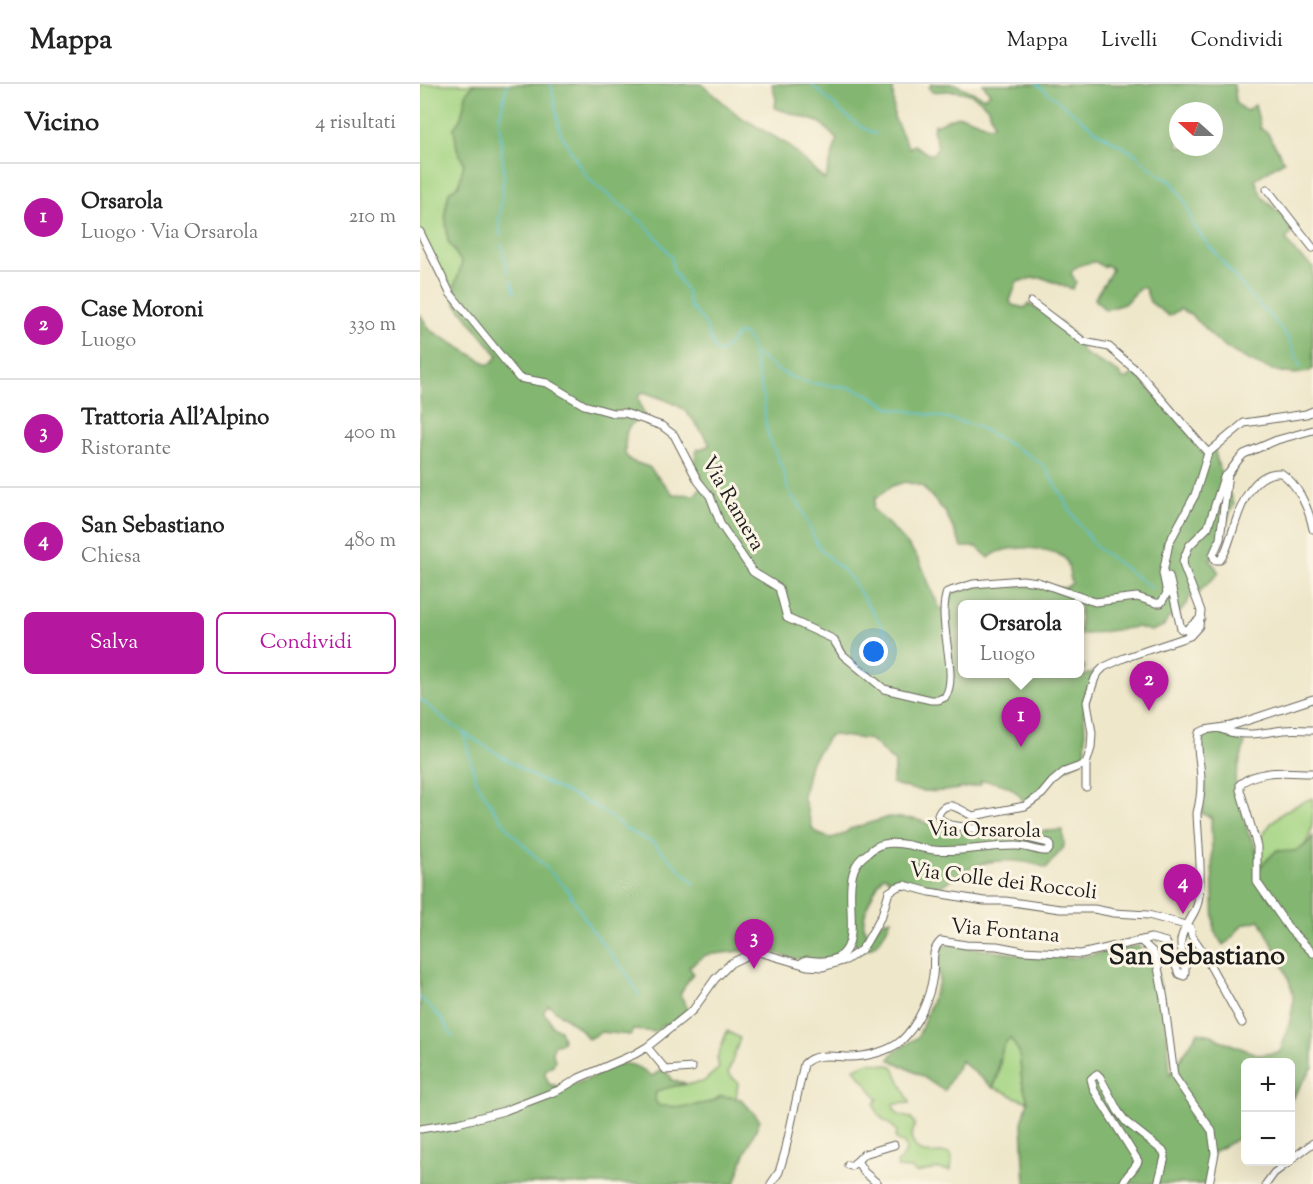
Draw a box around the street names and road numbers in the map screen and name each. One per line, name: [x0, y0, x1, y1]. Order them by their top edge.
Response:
street label: Via Ramera: [693, 451, 771, 557]
street label: Via Orsarola: [927, 815, 1042, 847]
street label: Via Colle dei Roccoli: [907, 856, 1099, 908]
street label: Via Fontana: [949, 912, 1061, 952]

